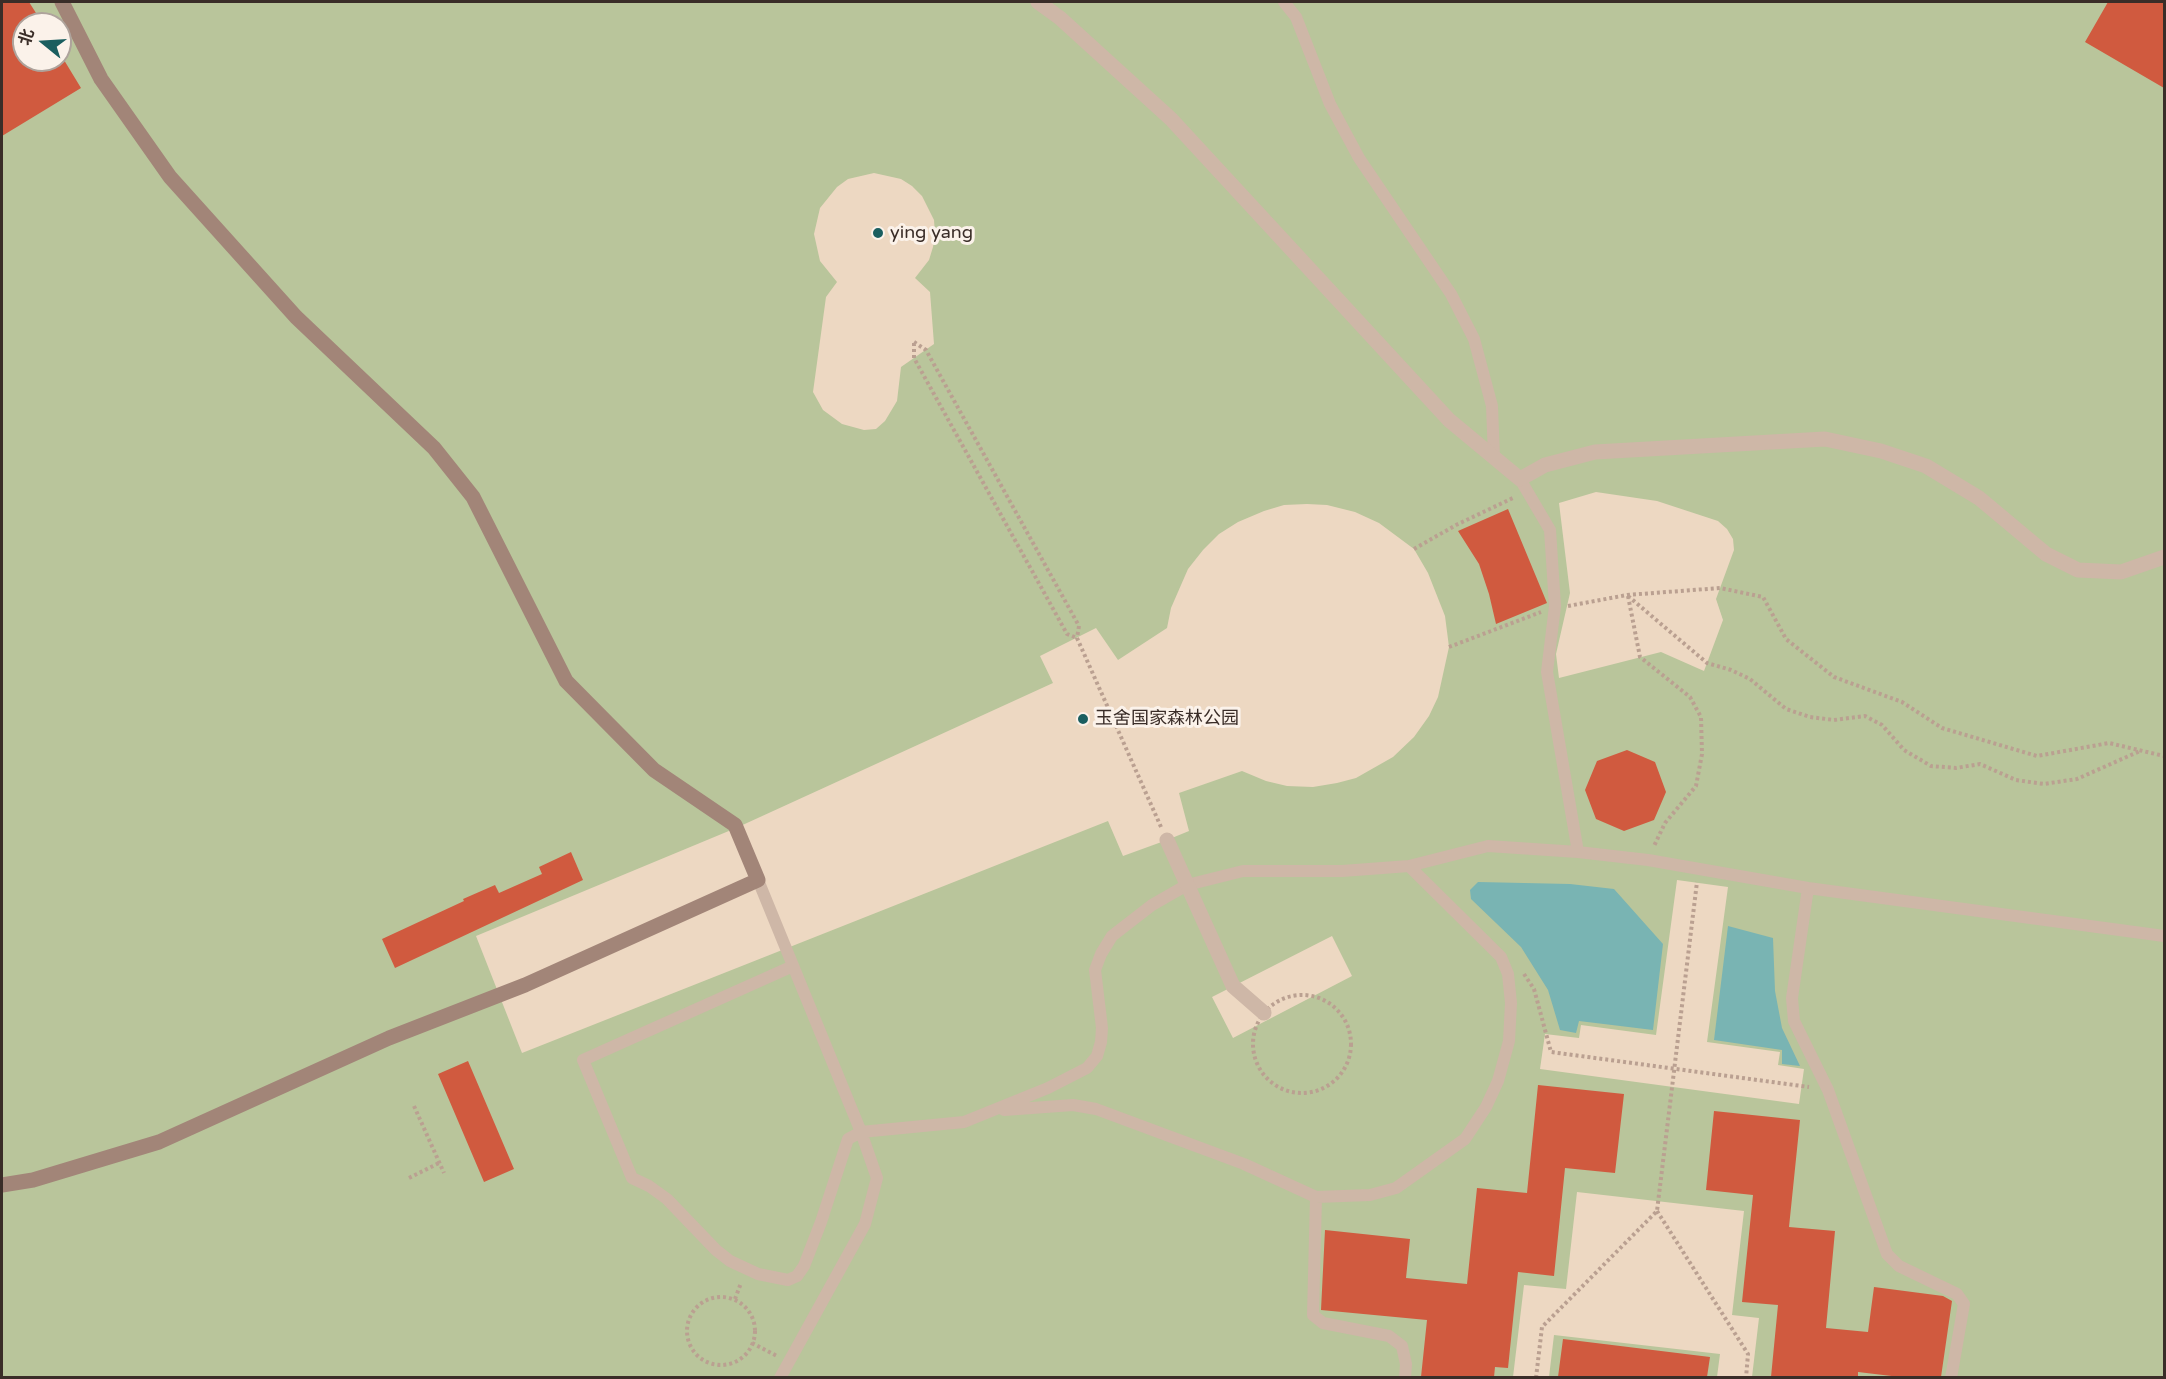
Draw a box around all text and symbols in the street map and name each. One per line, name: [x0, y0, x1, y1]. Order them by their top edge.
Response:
north arrow: [12, 12, 72, 72]
text: 北: [15, 26, 39, 48]
place label: ying yang: [890, 222, 973, 244]
marker: ying yang: [871, 226, 885, 240]
place label: 玉舍国家森林公园: [1095, 708, 1239, 730]
marker: 玉舍国家森林公园: [1076, 712, 1090, 726]

